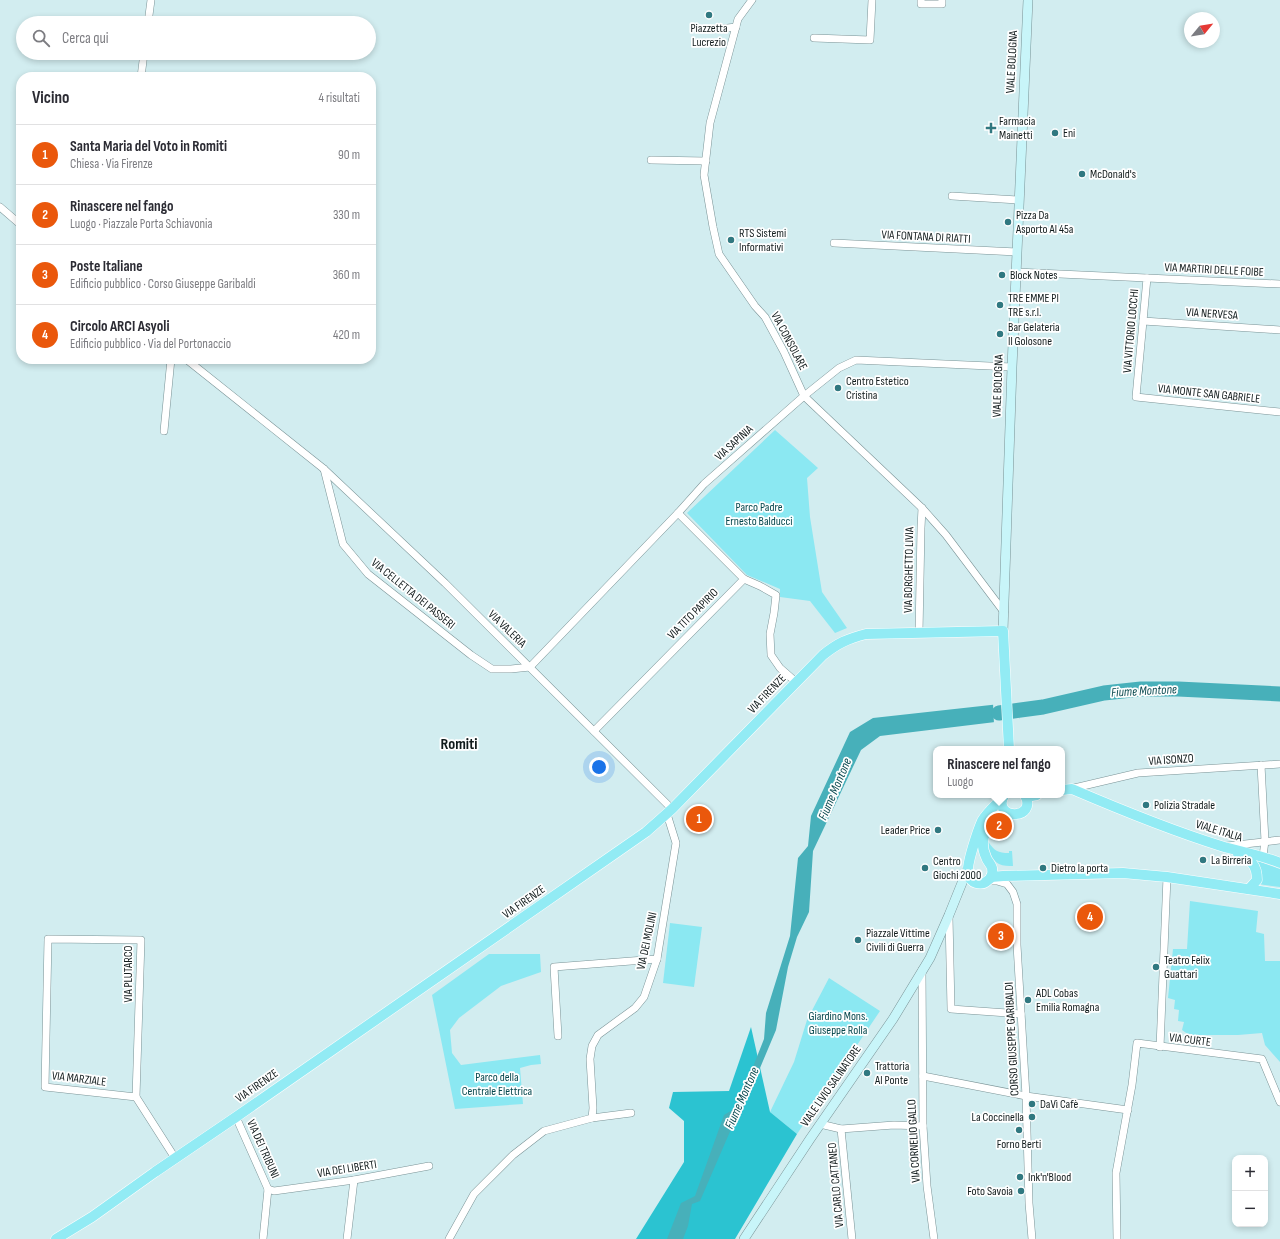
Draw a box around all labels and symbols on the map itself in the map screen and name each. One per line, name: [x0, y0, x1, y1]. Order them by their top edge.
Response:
marker: Piazzetta Lucrezio: [704, 10, 714, 20]
north arrow: [1184, 12, 1220, 48]
place label: Piazzetta Lucrezio: [690, 21, 728, 50]
street label: VIALE BOLOGNA: [1003, 29, 1021, 94]
place label: Farmacia Mainetti: [999, 114, 1036, 143]
marker: Farmacia Mainetti: [986, 123, 996, 133]
place label: Eni: [1063, 126, 1075, 141]
marker: Eni: [1050, 128, 1060, 138]
place label: McDonald's: [1090, 167, 1136, 182]
marker: McDonald's: [1077, 169, 1087, 179]
place label: Pizza Da Asporto Al 45a: [1015, 208, 1074, 237]
marker: Pizza Da Asporto Al 45a: [1003, 217, 1013, 227]
place label: RTS Sistemi Informativi: [739, 226, 786, 255]
street label: VIA FONTANA DI RIATTI: [881, 227, 971, 247]
marker: RTS Sistemi Informativi: [726, 235, 736, 245]
street label: VIA MARTIRI DELLE FOIBE: [1164, 260, 1264, 280]
place label: Block Notes: [1010, 268, 1058, 283]
marker: Block Notes: [997, 270, 1007, 280]
street label: VIA VITTORIO LOCCHI: [1120, 288, 1142, 374]
place label: TRE EMME PI TRE s.r.l.: [1008, 291, 1059, 320]
marker: TRE EMME PI TRE s.r.l.: [995, 300, 1005, 310]
street label: VIA NERVESA: [1186, 305, 1239, 323]
street label: VIA CONSOLARE: [767, 309, 811, 373]
place label: Bar Gelateria Il Golosone: [1008, 320, 1060, 349]
marker: Bar Gelateria Il Golosone: [995, 329, 1005, 339]
street label: VIALE BOLOGNA: [989, 353, 1007, 418]
place label: Centro Estetico Cristina: [846, 374, 909, 403]
street label: VIA MONTE SAN GABRIELE: [1157, 381, 1261, 407]
marker: Centro Estetico Cristina: [833, 383, 843, 393]
street label: VIA SAPINIA: [712, 421, 757, 464]
park label: Parco Padre Ernesto Balducci: [725, 500, 793, 529]
street label: VIA BORGHETTO LIVIA: [901, 526, 917, 613]
street label: VIA CELLETTA DEI PASSERI: [368, 555, 458, 633]
street label: VIA TITO PAPIRIO: [664, 585, 722, 643]
street label: VIA VALERIA: [485, 607, 530, 652]
street label: VIA FIRENZE: [745, 671, 789, 717]
water label: Fiume Montone: [1111, 681, 1177, 701]
district label: Romiti: [440, 735, 478, 754]
street label: VIA ISONZO: [1148, 751, 1194, 769]
water label: Fiume Montone: [815, 756, 855, 822]
your location: [589, 757, 609, 777]
place label: Polizia Stradale: [1154, 798, 1215, 813]
marker: Polizia Stradale: [1141, 800, 1151, 810]
pin: 1: [686, 804, 712, 834]
pin: 2: [986, 811, 1012, 841]
street label: VIALE ITALIA: [1194, 817, 1245, 845]
place label: Leader Price: [881, 823, 930, 838]
marker: Leader Price: [933, 825, 943, 835]
place label: La Birreria: [1211, 853, 1252, 868]
place label: Centro Giochi 2000: [933, 854, 981, 883]
marker: La Birreria: [1198, 855, 1208, 865]
place label: Dietro la porta: [1051, 861, 1109, 876]
marker: Centro Giochi 2000: [920, 863, 930, 873]
marker: Dietro la porta: [1038, 863, 1048, 873]
street label: VIA FIRENZE: [500, 882, 548, 922]
pin: 4: [1077, 902, 1103, 932]
street label: VIA DEI MOLINI: [634, 911, 660, 971]
pin: 3: [988, 921, 1014, 951]
place label: Piazzale Vittime Civili di Guerra: [866, 926, 930, 955]
marker: Piazzale Vittime Civili di Guerra: [853, 935, 863, 945]
street label: VIA PLUTARCO: [121, 946, 136, 1002]
place label: Teatro Felix Guattari: [1164, 953, 1210, 982]
marker: Teatro Felix Guattari: [1151, 962, 1161, 972]
street label: CORSO GIUSEPPE GARIBALDI: [1002, 982, 1022, 1096]
place label: ADL Cobas Emilia Romagna: [1035, 986, 1100, 1015]
marker: ADL Cobas Emilia Romagna: [1023, 995, 1033, 1005]
park label: Giardino Mons. Giuseppe Rolla: [808, 1009, 868, 1038]
street label: VIA CURTE: [1168, 1030, 1212, 1050]
street label: VIALE LIVIO SALINATORE: [797, 1042, 865, 1130]
place label: Trattoria Al Ponte: [874, 1059, 910, 1088]
water label: Fiume Montone: [721, 1065, 763, 1131]
street label: VIA FIRENZE: [233, 1066, 281, 1106]
street label: VIA MARZIALE: [51, 1068, 107, 1090]
marker: Trattoria Al Ponte: [862, 1068, 872, 1078]
park label: Parco della Centrale Elettrica: [462, 1070, 533, 1099]
place label: DaVì Cafè: [1040, 1097, 1078, 1112]
street label: VIA CORNELIO GALLO: [904, 1099, 924, 1183]
marker: DaVì Cafè: [1027, 1099, 1037, 1109]
place label: La Coccinella: [972, 1110, 1024, 1125]
marker: La Coccinella: [1027, 1112, 1037, 1122]
street label: VIA DEI TRIBUNI: [243, 1117, 283, 1181]
marker: Forno Berti: [1014, 1125, 1024, 1135]
place label: Forno Berti: [997, 1137, 1041, 1152]
street label: VIA CARLO CATTANEO: [825, 1142, 847, 1228]
street label: VIA DEI LIBERTI: [316, 1157, 378, 1181]
place label: Ink'n'Blood: [1028, 1170, 1071, 1185]
marker: Ink'n'Blood: [1015, 1172, 1025, 1182]
place label: Foto Savoia: [967, 1184, 1013, 1199]
marker: Foto Savoia: [1016, 1186, 1026, 1196]

